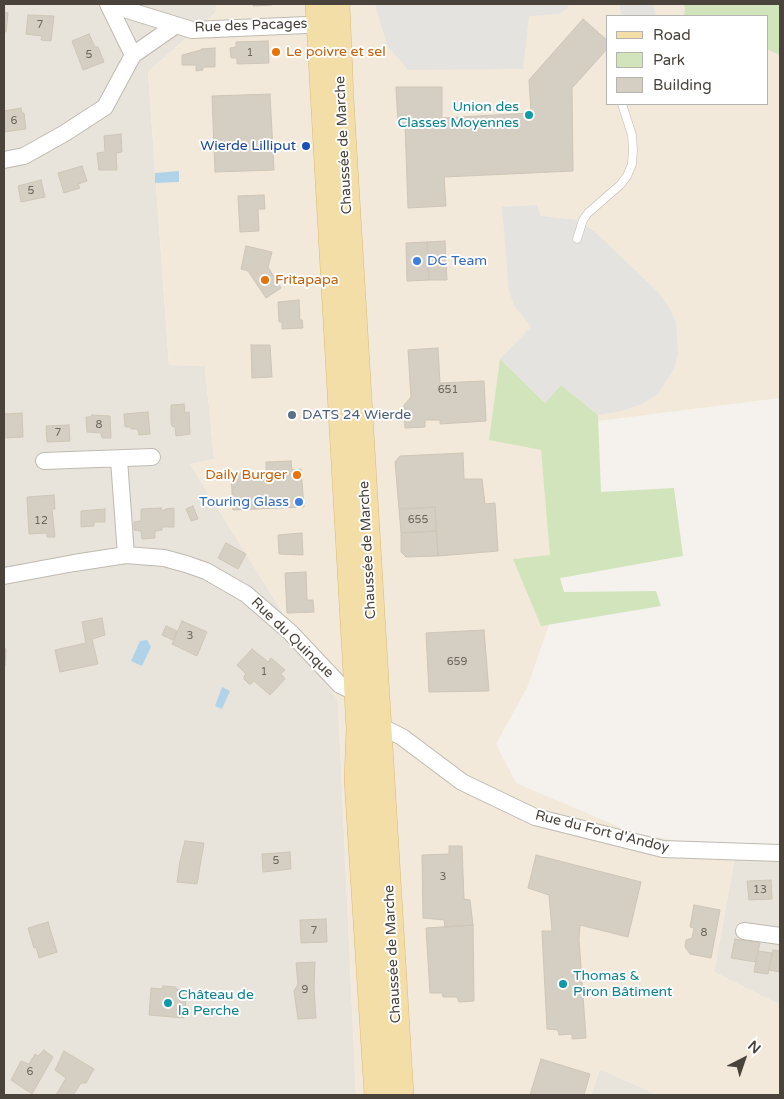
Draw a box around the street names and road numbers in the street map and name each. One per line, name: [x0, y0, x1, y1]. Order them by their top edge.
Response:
street label: Rue des Pacages: [194, 16, 308, 36]
street label: Chaussée de Marche: [332, 75, 356, 215]
street label: Chaussée de Marche: [356, 480, 380, 620]
street label: Rue du Quinque: [247, 594, 337, 682]
street label: Rue du Fort d'Andoy: [533, 807, 671, 857]
street label: Chaussée de Marche: [381, 884, 405, 1024]

